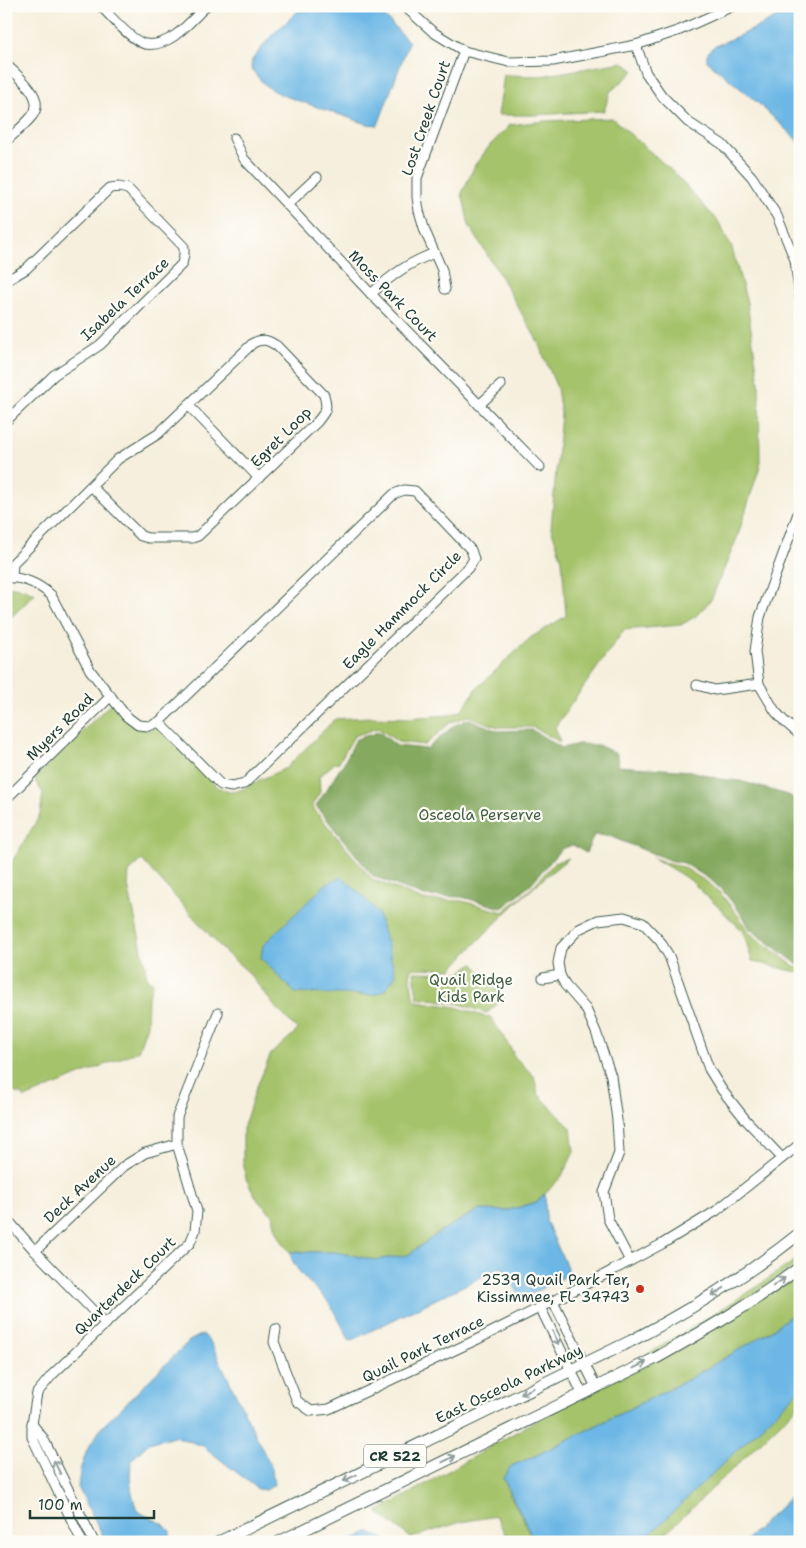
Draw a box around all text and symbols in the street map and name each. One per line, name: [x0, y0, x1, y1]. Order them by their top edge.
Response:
street label: Lost Creek Court: [397, 58, 455, 178]
street label: Moss Park Court: [344, 246, 442, 346]
street label: Isabela Terrace: [77, 253, 173, 345]
street label: Egret Loop: [246, 402, 316, 472]
street label: Eagle Hammock Circle: [338, 546, 466, 674]
street label: Myers Road: [22, 689, 98, 765]
park label: Osceola Perserve: [419, 805, 541, 825]
park label: Quail Ridge Kids Park: [429, 970, 513, 1007]
street label: Deck Avenue: [40, 1150, 120, 1228]
street label: Quarterdeck Court: [70, 1232, 180, 1340]
place label: 2539 Quail Park Ter, Kissimmee, FL 34743: [477, 1270, 630, 1307]
one-way arrow: [772, 1277, 785, 1288]
marker: 2539 Quail Park Ter, Kissimmee, FL 34743: [634, 1283, 646, 1295]
one-way arrow: [711, 1287, 725, 1297]
street label: Quail Park Terrace: [359, 1311, 487, 1387]
one-way arrow: [551, 1331, 561, 1346]
street label: East Osceola Parkway: [432, 1340, 586, 1428]
one-way arrow: [632, 1360, 647, 1370]
one-way arrow: [520, 1387, 535, 1397]
road number: CR 522: [364, 1444, 426, 1468]
one-way arrow: [441, 1454, 456, 1463]
one-way arrow: [52, 1460, 61, 1475]
one-way arrow: [342, 1473, 357, 1483]
scale bar: [30, 1488, 154, 1520]
text: 100 m: [38, 1495, 83, 1515]

